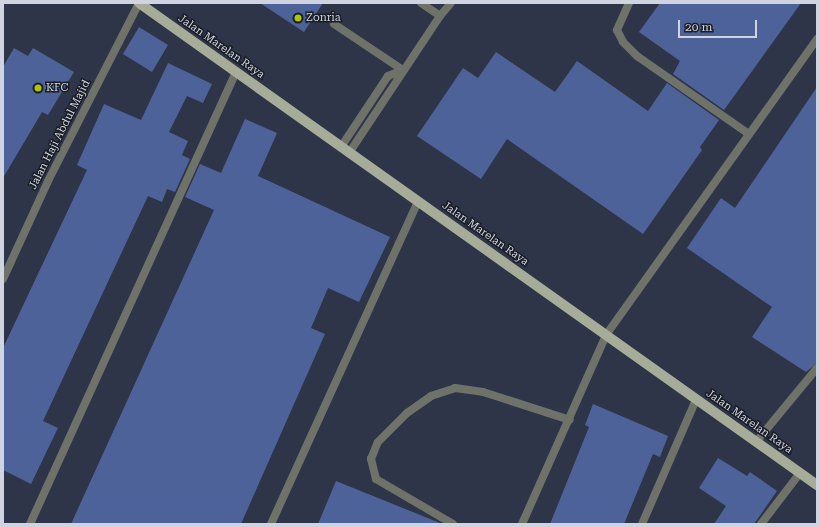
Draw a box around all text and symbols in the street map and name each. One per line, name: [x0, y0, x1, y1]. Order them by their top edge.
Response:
place label: Zonria: [306, 11, 341, 25]
street label: Jalan Marelan Raya: [175, 12, 267, 82]
scale bar: [680, 12, 759, 38]
marker: Zonria: [293, 13, 303, 23]
text: 20 m: [685, 20, 712, 34]
street label: Jalan Haji Abdul Majid: [27, 78, 93, 192]
place label: KFC: [46, 81, 68, 95]
marker: KFC: [33, 83, 43, 93]
street label: Jalan Marelan Raya: [439, 199, 531, 269]
street label: Jalan Marelan Raya: [703, 387, 795, 457]

